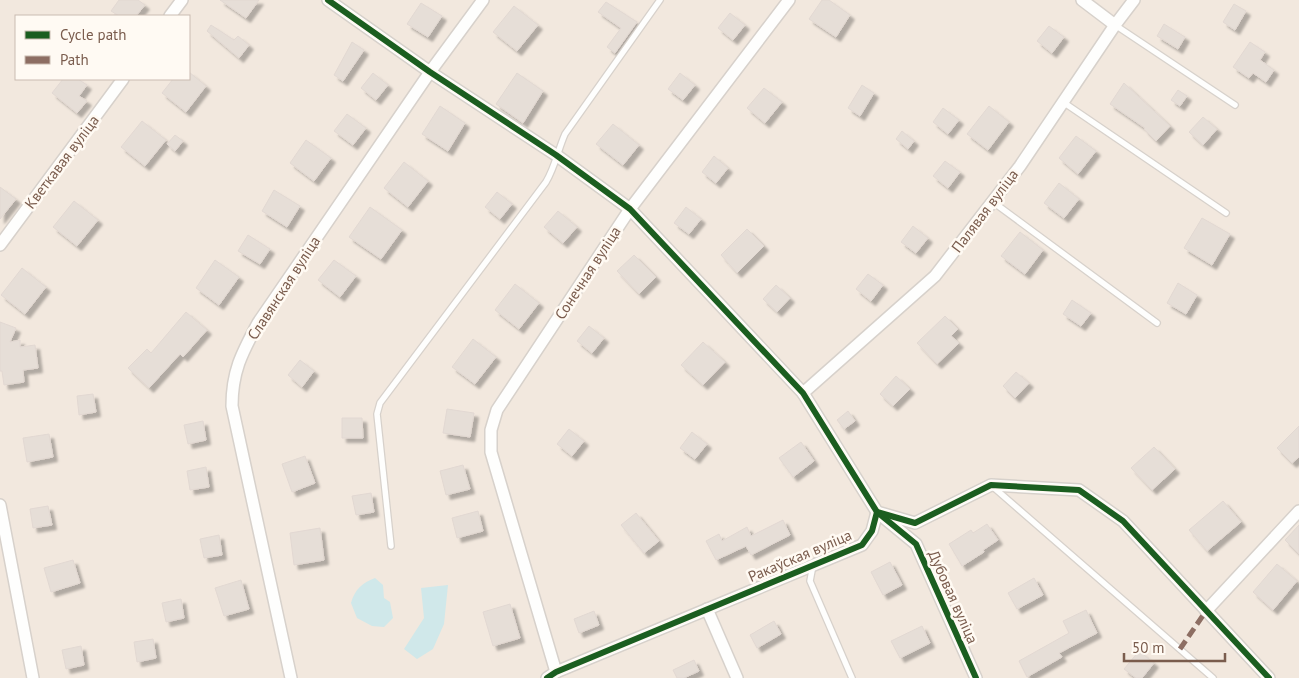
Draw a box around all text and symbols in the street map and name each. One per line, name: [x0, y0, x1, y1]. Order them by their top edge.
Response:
legend: [15, 15, 190, 80]
text: Cycle path: [60, 25, 126, 44]
text: Path: [60, 50, 89, 69]
street label: Кветкавая вуліца: [20, 111, 103, 212]
street label: Палявая вуліца: [947, 165, 1022, 256]
street label: Сонечная вуліца: [550, 223, 625, 323]
street label: Славянская вуліца: [243, 232, 324, 343]
street label: Ракаўская вуліца: [745, 525, 855, 586]
street label: Дубовая вуліца: [924, 547, 983, 646]
scale bar: [1124, 630, 1225, 662]
text: 50 m: [1132, 638, 1165, 657]

